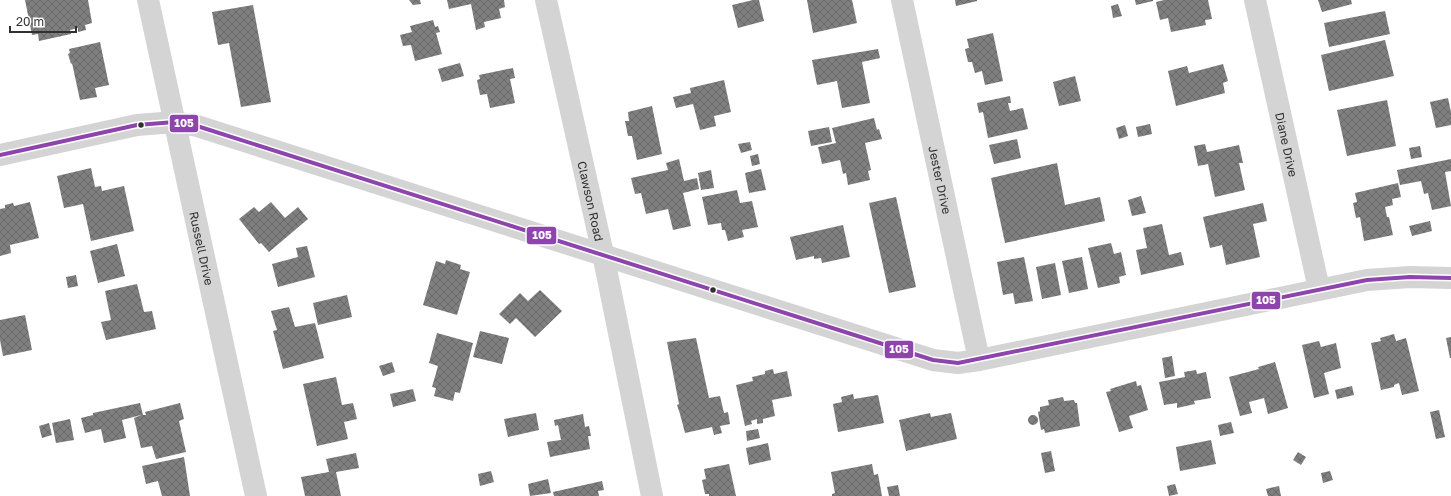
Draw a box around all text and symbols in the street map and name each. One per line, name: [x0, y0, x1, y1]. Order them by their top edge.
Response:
scale bar: [10, 8, 76, 34]
text: 20 m: [16, 14, 44, 29]
street label: Diane Drive: [1273, 111, 1301, 178]
line badge: 105: [169, 114, 199, 133]
text: 105: [174, 116, 194, 129]
unlabelled marker: [136, 120, 146, 130]
street label: Jester Drive: [926, 144, 955, 215]
street label: Clawson Road: [575, 159, 607, 243]
street label: Russell Drive: [187, 210, 217, 287]
line badge: 105: [526, 226, 557, 245]
text: 105: [532, 228, 552, 241]
unlabelled marker: [708, 285, 718, 295]
line badge: 105: [1251, 291, 1281, 310]
text: 105: [1256, 293, 1276, 306]
line badge: 105: [884, 340, 914, 359]
text: 105: [889, 342, 909, 355]

